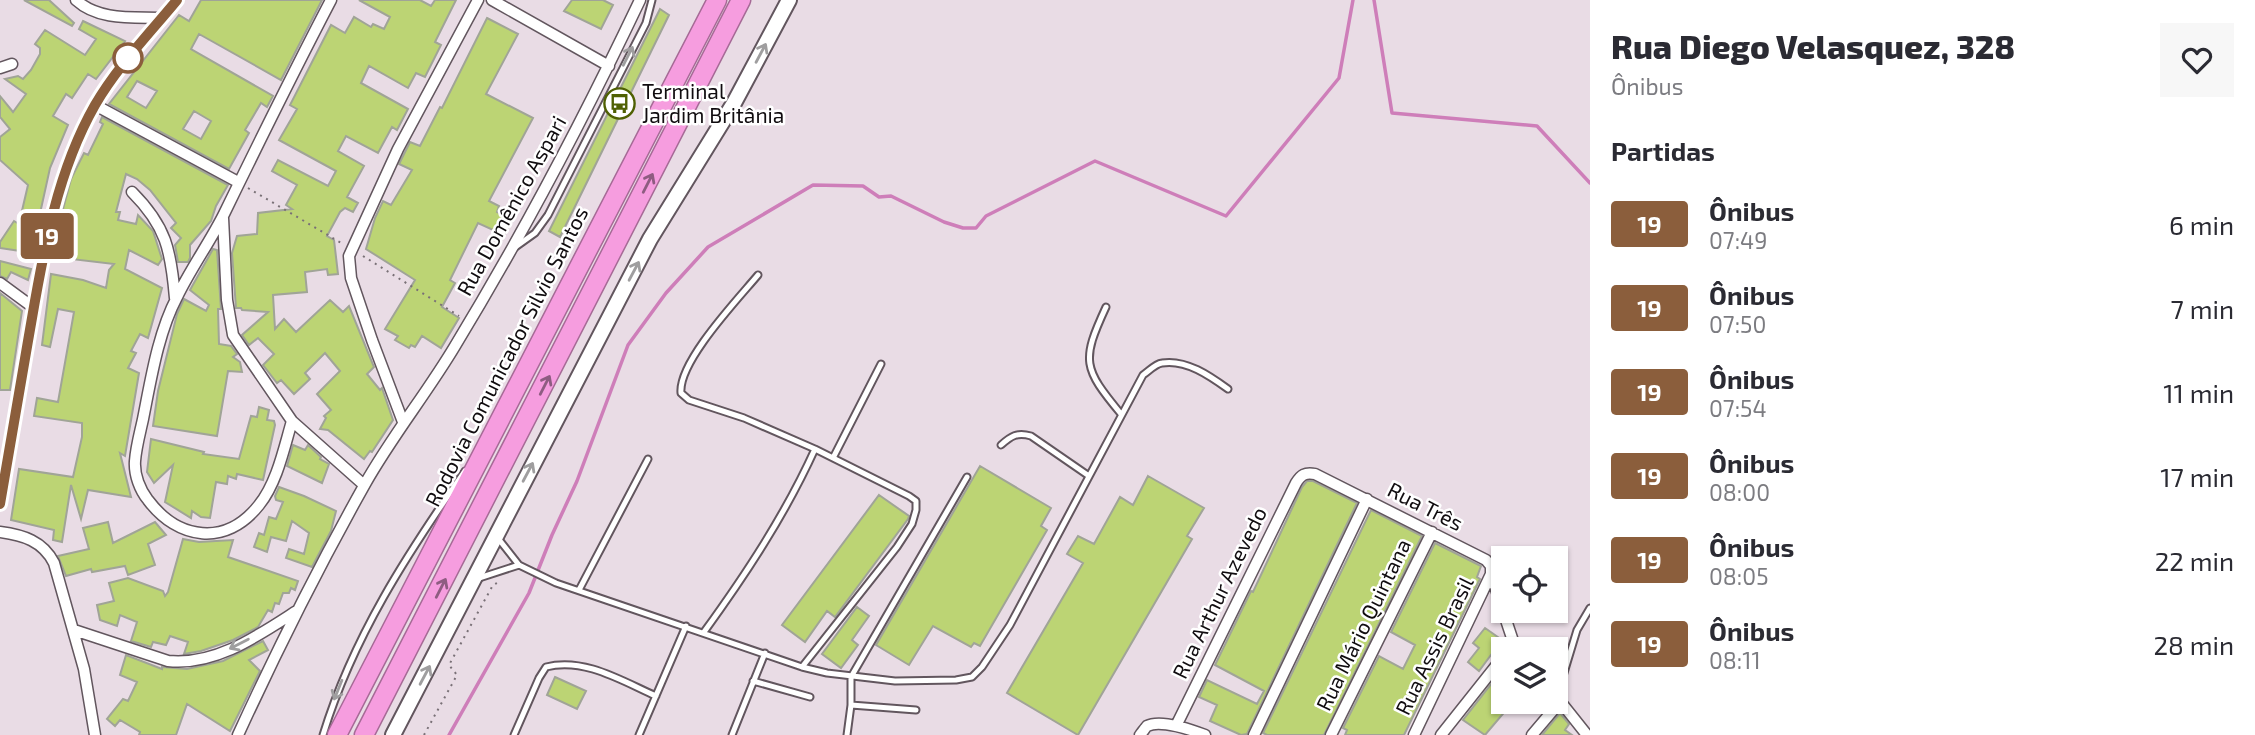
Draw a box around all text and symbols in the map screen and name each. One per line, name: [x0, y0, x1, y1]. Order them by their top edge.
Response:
button: heart: [2160, 23, 2234, 97]
text: Rua Diego Velasquez, 328: [1611, 26, 2015, 66]
unlabelled marker: [113, 43, 143, 73]
one-way arrow: [755, 44, 769, 64]
one-way arrow: [622, 46, 636, 67]
text: Ônibus: [1611, 72, 1683, 100]
place label: Terminal Jardim Britânia: [642, 78, 784, 127]
bus stop icon: Terminal Jardim Britânia: [602, 87, 636, 121]
street label: Rua Domênico Aspari: [451, 111, 570, 299]
text: Partidas: [1611, 135, 1715, 166]
one-way arrow: [641, 173, 655, 193]
text: Ônibus: [1709, 195, 1794, 226]
street label: Rodovia Comunicador Silvio Santos: [419, 202, 592, 510]
text: 19: [1637, 209, 1662, 238]
text: 6 min: [2169, 209, 2234, 240]
line badge: 19: [16, 213, 78, 259]
text: 19: [35, 221, 59, 250]
text: 07:49: [1709, 226, 1767, 254]
one-way arrow: [627, 261, 641, 281]
text: Ônibus: [1709, 279, 1794, 310]
text: 19: [1637, 293, 1662, 322]
text: 7 min: [2171, 293, 2234, 324]
text: 07:50: [1709, 310, 1766, 338]
text: Ônibus: [1709, 363, 1794, 394]
one-way arrow: [538, 375, 552, 396]
text: 19: [1637, 377, 1662, 406]
text: 11 min: [2163, 377, 2234, 408]
text: 07:54: [1709, 394, 1767, 422]
text: Ônibus: [1709, 447, 1794, 478]
text: 19: [1637, 461, 1662, 490]
text: 17 min: [2160, 461, 2234, 492]
one-way arrow: [522, 462, 535, 483]
street label: Rua Três: [1384, 476, 1467, 535]
text: 08:00: [1709, 478, 1770, 506]
street label: Rua Arthur Azevedo: [1166, 503, 1271, 682]
text: Ônibus: [1709, 531, 1794, 562]
street label: Rua Mário Quintana: [1310, 534, 1416, 715]
text: 19: [1637, 545, 1662, 574]
text: 22 min: [2155, 545, 2234, 576]
map controls: [1491, 546, 1568, 714]
button: locate: [1491, 546, 1568, 623]
text: 08:05: [1709, 562, 1768, 590]
street label: Rua Assis Brasil: [1389, 571, 1478, 719]
one-way arrow: [434, 578, 448, 599]
text: Ônibus: [1709, 615, 1794, 646]
text: 19: [1637, 629, 1662, 658]
text: 28 min: [2153, 629, 2234, 660]
one-way arrow: [230, 637, 250, 651]
button: layers: [1491, 637, 1568, 714]
text: 08:11: [1709, 646, 1761, 674]
one-way arrow: [418, 665, 432, 685]
one-way arrow: [330, 679, 343, 700]

